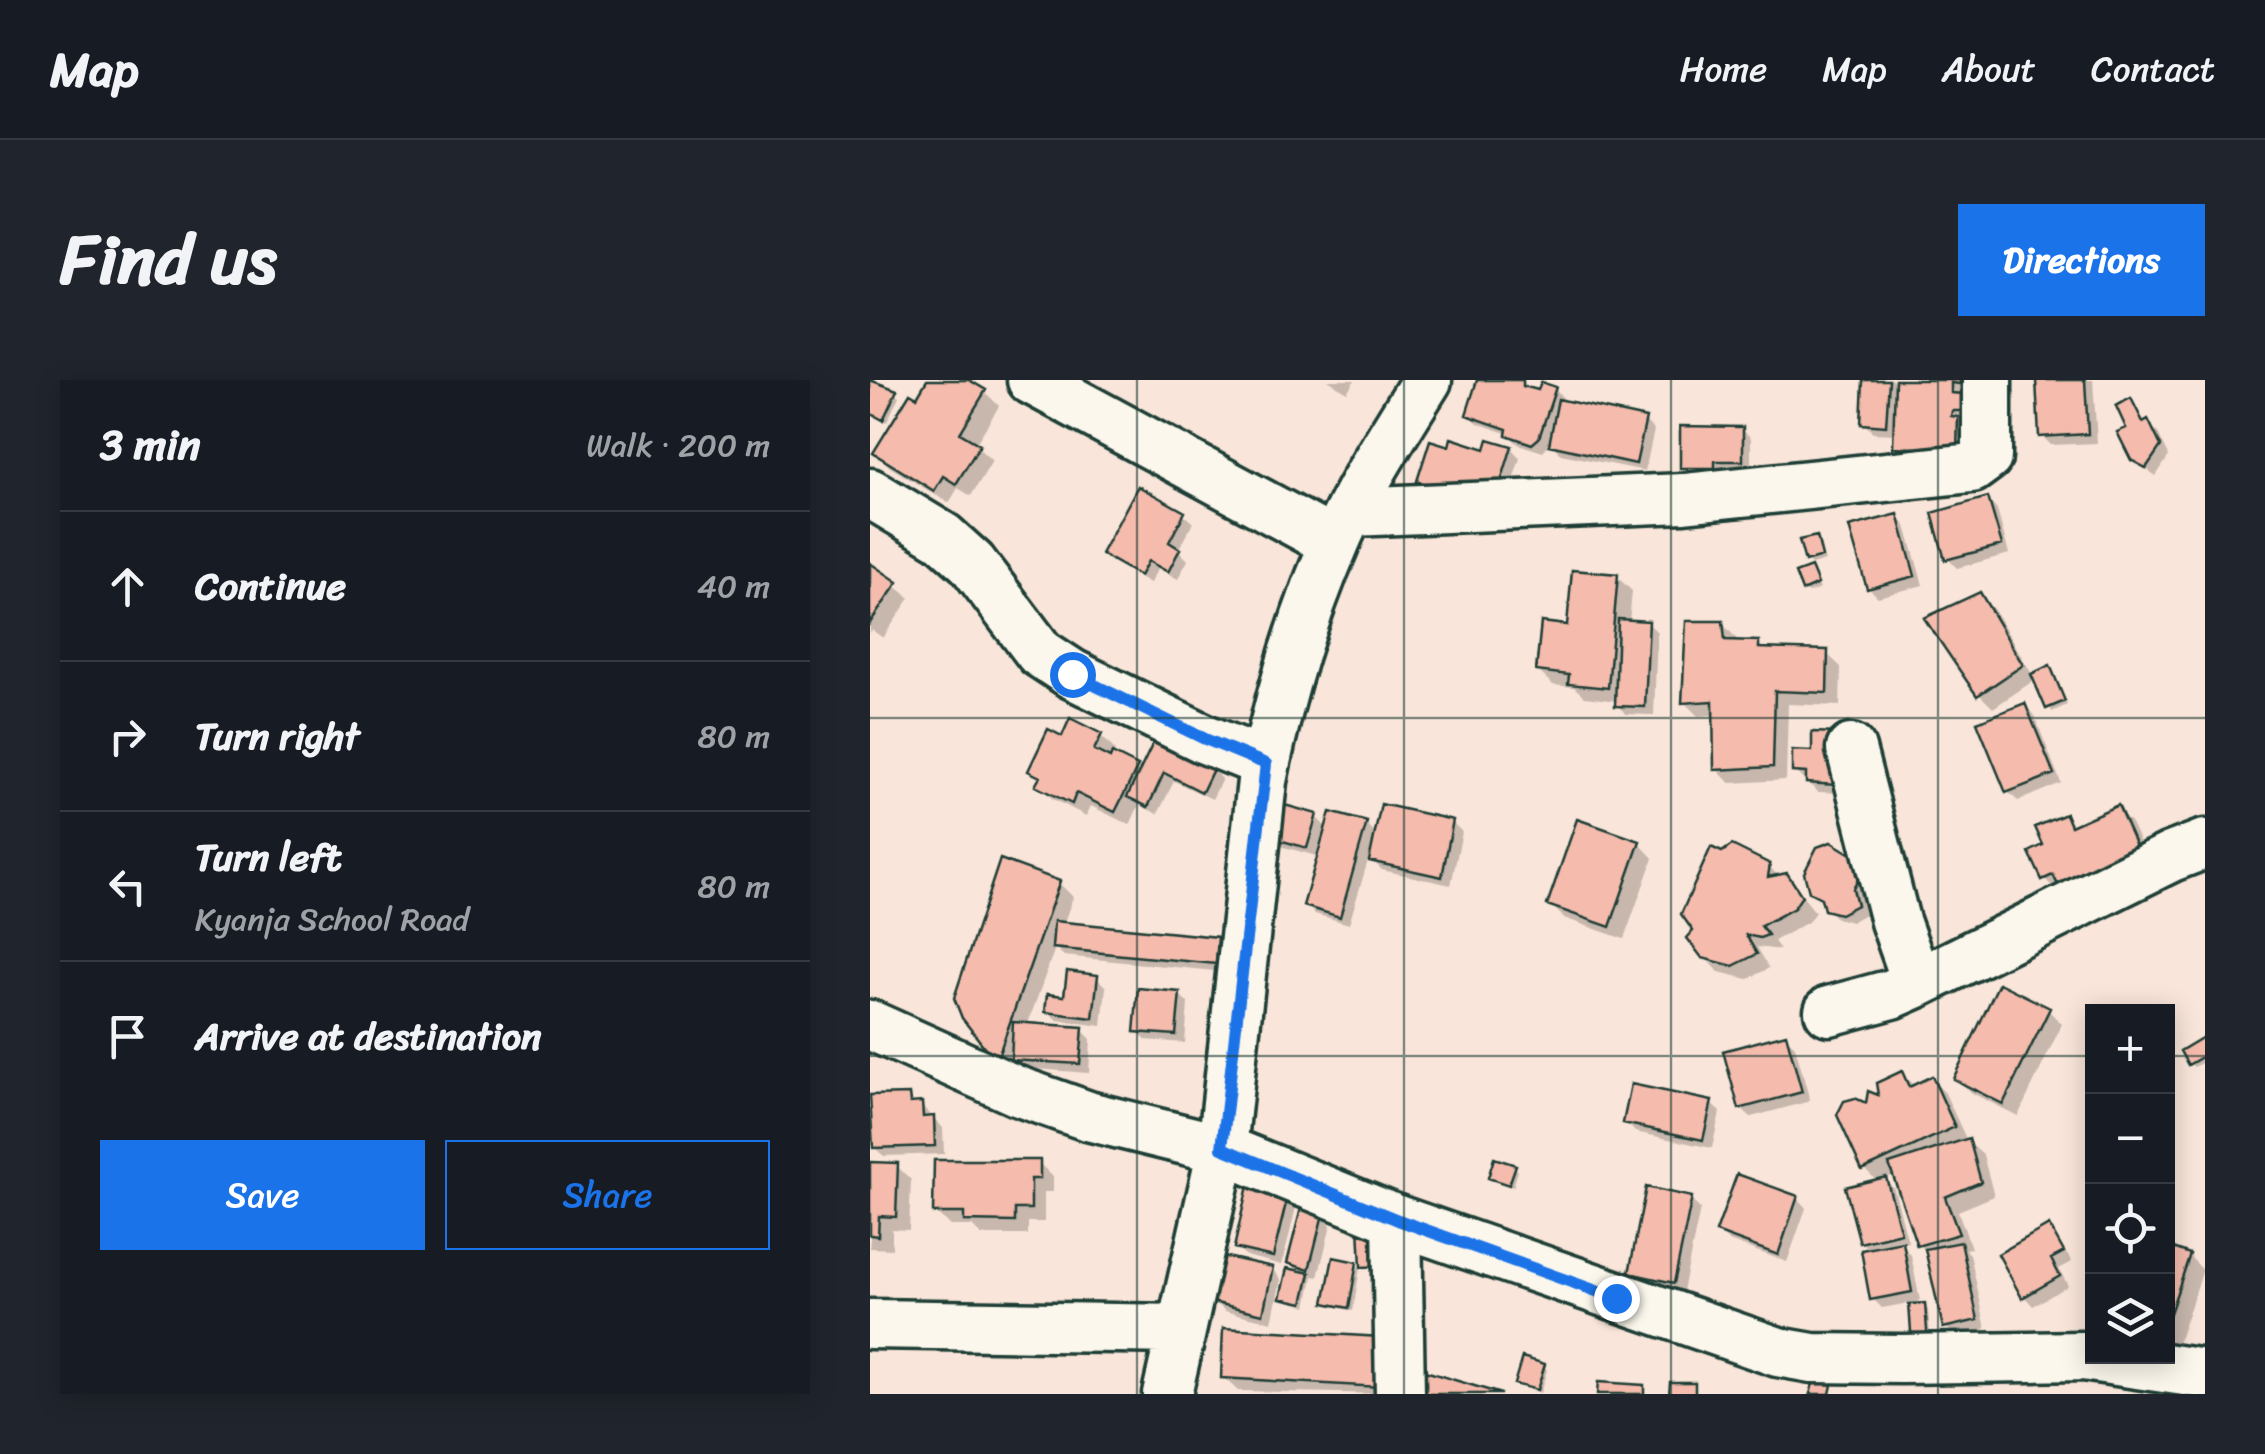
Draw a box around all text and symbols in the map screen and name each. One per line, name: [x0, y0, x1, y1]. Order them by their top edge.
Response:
text: Map: [50, 27, 139, 112]
text: Home: [1680, 38, 1767, 100]
text: Map: [1822, 38, 1887, 100]
text: About: [1942, 38, 2036, 100]
text: Contact: [2091, 38, 2215, 100]
text: Find us: [60, 198, 277, 322]
button: Directions: [1958, 204, 2205, 316]
text: 3 min: [100, 408, 200, 482]
text: Walk · 200 m: [586, 417, 770, 474]
text: Continue: [195, 553, 346, 620]
text: 40 m: [697, 558, 770, 615]
icon: ahead: [100, 559, 155, 614]
route start: [1050, 652, 1096, 698]
text: Turn right: [195, 703, 360, 770]
text: 80 m: [698, 708, 770, 765]
icon: right: [100, 709, 155, 764]
text: Turn left: [195, 824, 341, 891]
text: 80 m: [698, 858, 770, 915]
icon: left: [100, 859, 155, 914]
text: Kyanja School Road: [195, 891, 469, 948]
text: Arrive at destination: [195, 1003, 542, 1070]
map controls: [2085, 1004, 2175, 1364]
button: +: [2085, 1004, 2175, 1094]
icon: arrive: [100, 1009, 155, 1064]
button: −: [2085, 1094, 2175, 1184]
button: Save: [100, 1140, 425, 1250]
button: Share: [445, 1140, 770, 1250]
button: locate: [2085, 1184, 2175, 1274]
button: layers: [2085, 1274, 2175, 1364]
route end: [1594, 1276, 1640, 1322]

